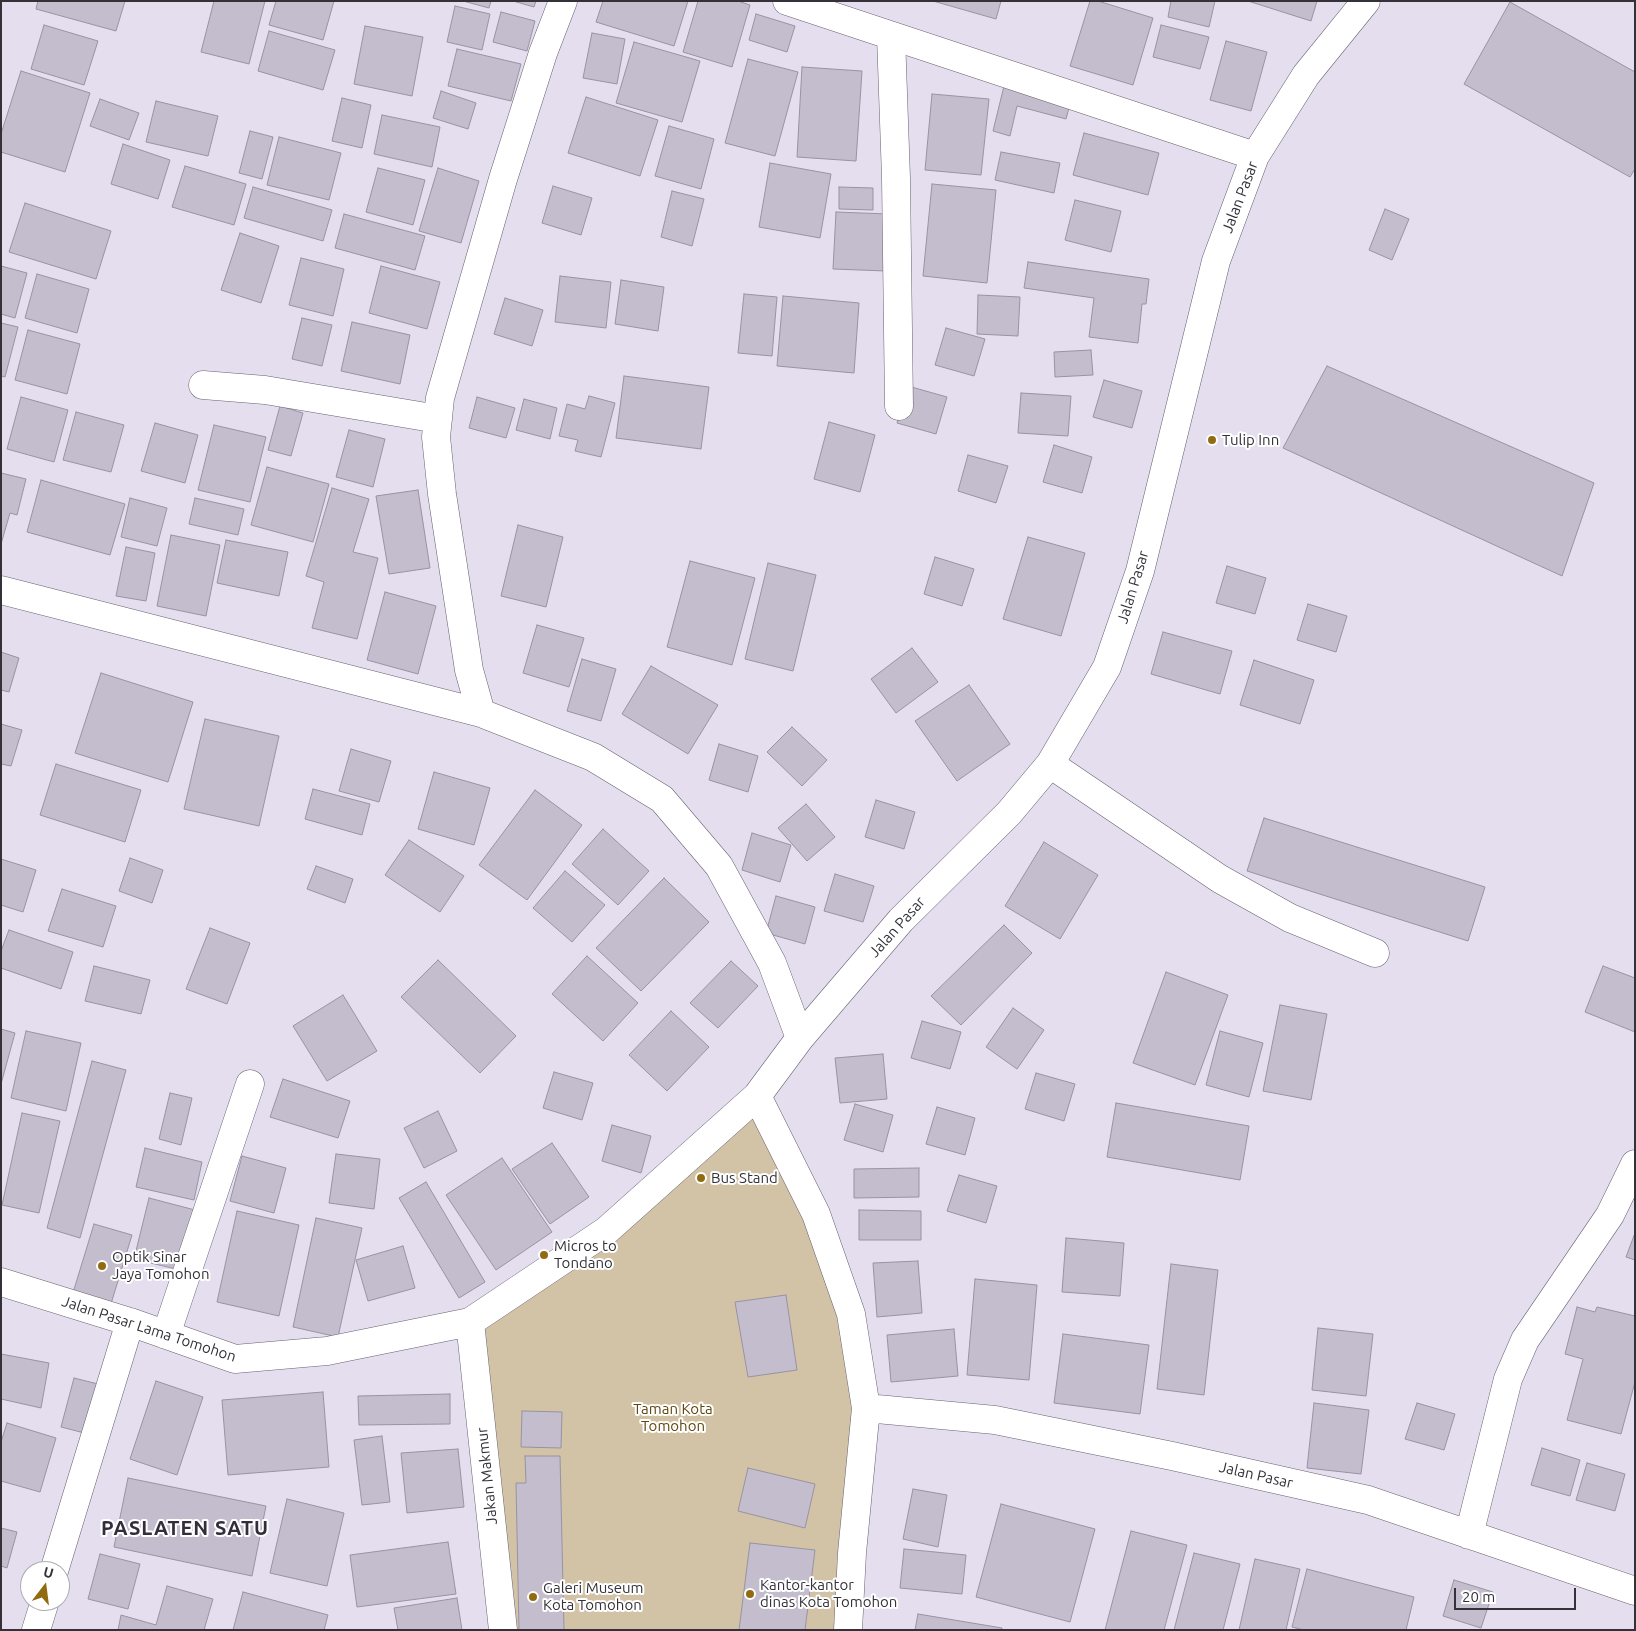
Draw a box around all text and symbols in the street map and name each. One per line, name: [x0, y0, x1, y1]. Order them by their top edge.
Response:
street label: Jalan Pasar: [1218, 159, 1262, 235]
place label: Tulip Inn: [1222, 431, 1279, 449]
marker: Tulip Inn: [1206, 434, 1218, 446]
street label: Jalan Pasar: [1113, 548, 1153, 626]
street label: Jalan Pasar: [865, 893, 929, 961]
place label: Bus Stand: [711, 1169, 778, 1187]
marker: Bus Stand: [695, 1172, 707, 1184]
place label: Micros to Tondano: [554, 1237, 617, 1272]
place label: Optik Sinar Jaya Tomohon: [112, 1248, 209, 1283]
marker: Micros to Tondano: [538, 1249, 550, 1261]
marker: Optik Sinar Jaya Tomohon: [96, 1260, 108, 1272]
street label: Jalan Pasar Lama Tomohon: [60, 1292, 238, 1366]
park label: Taman Kota Tomohon: [633, 1400, 713, 1435]
street label: Jakan Makmur: [473, 1426, 501, 1526]
street label: Jalan Pasar: [1217, 1458, 1295, 1492]
district label: PASLATEN SATU: [99, 1516, 271, 1540]
north arrow: [20, 1561, 70, 1611]
text: U: [42, 1563, 55, 1581]
place label: Kantor-kantor dinas Kota Tomohon: [760, 1576, 897, 1611]
scale bar: [1456, 1578, 1578, 1610]
place label: Galeri Museum Kota Tomohon: [543, 1579, 644, 1614]
marker: Kantor-kantor dinas Kota Tomohon: [744, 1588, 756, 1600]
text: 20 m: [1462, 1588, 1495, 1605]
marker: Galeri Museum Kota Tomohon: [527, 1591, 539, 1603]

